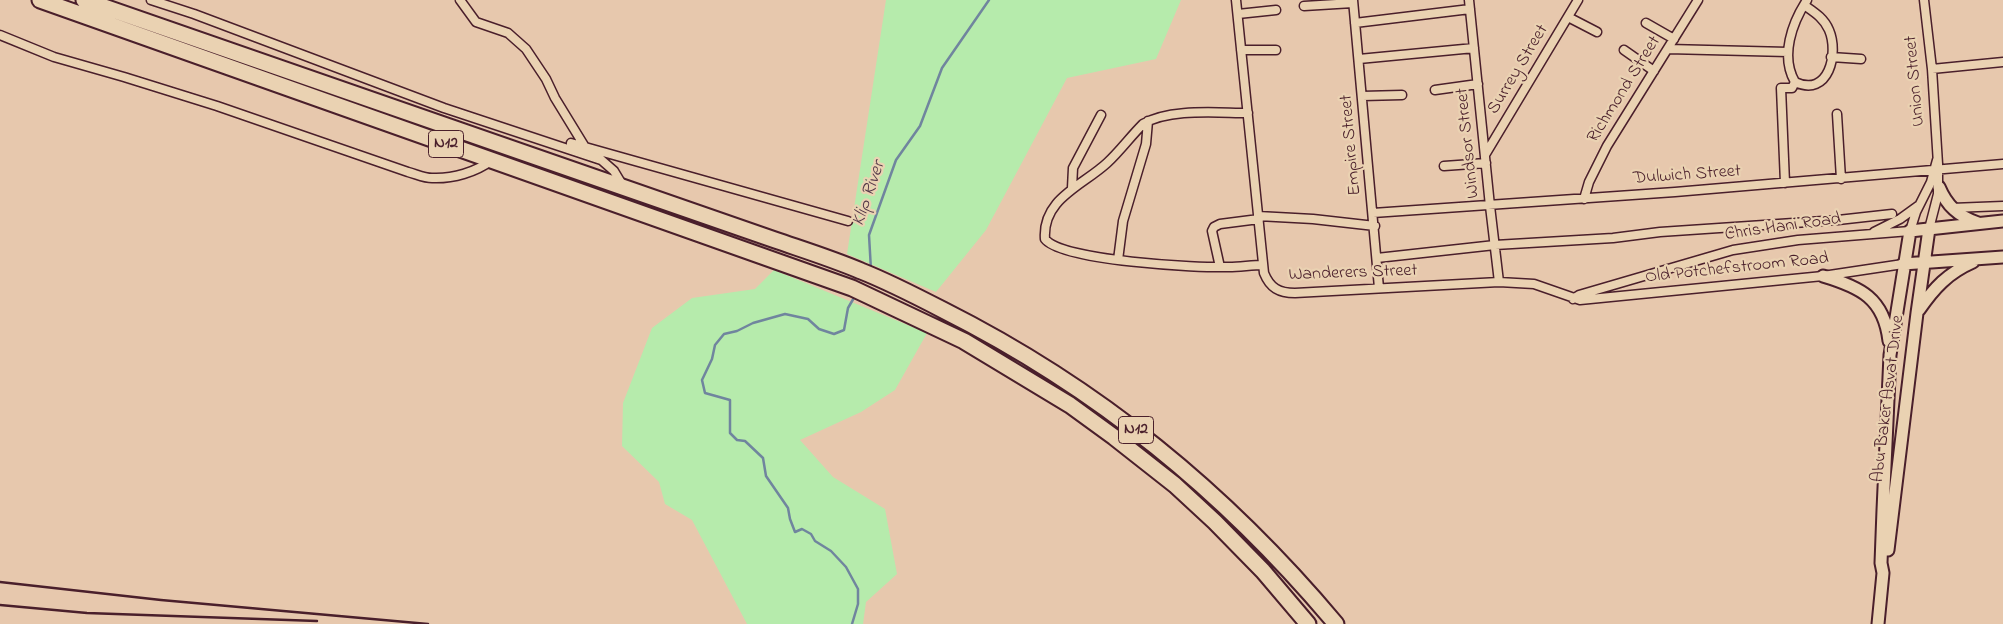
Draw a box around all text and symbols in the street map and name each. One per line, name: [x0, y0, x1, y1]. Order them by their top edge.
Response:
street label: Surrey Street: [1484, 21, 1554, 119]
street label: Richmond Street: [1584, 33, 1666, 147]
street label: Union Street: [1901, 34, 1931, 128]
street label: Windsor Street: [1452, 87, 1486, 199]
street label: Empire Street: [1337, 94, 1367, 196]
road number: N12: [428, 130, 464, 158]
water label: Klip River: [848, 159, 892, 229]
street label: Dulwich Street: [1632, 161, 1742, 191]
street label: Chris Hani Road: [1724, 209, 1842, 247]
street label: Old Potchefstroom Road: [1644, 249, 1830, 289]
street label: Wanderers Street: [1288, 261, 1418, 287]
street label: Abu Baker Asvat Drive: [1868, 314, 1910, 484]
road number: N12: [1118, 416, 1154, 444]

